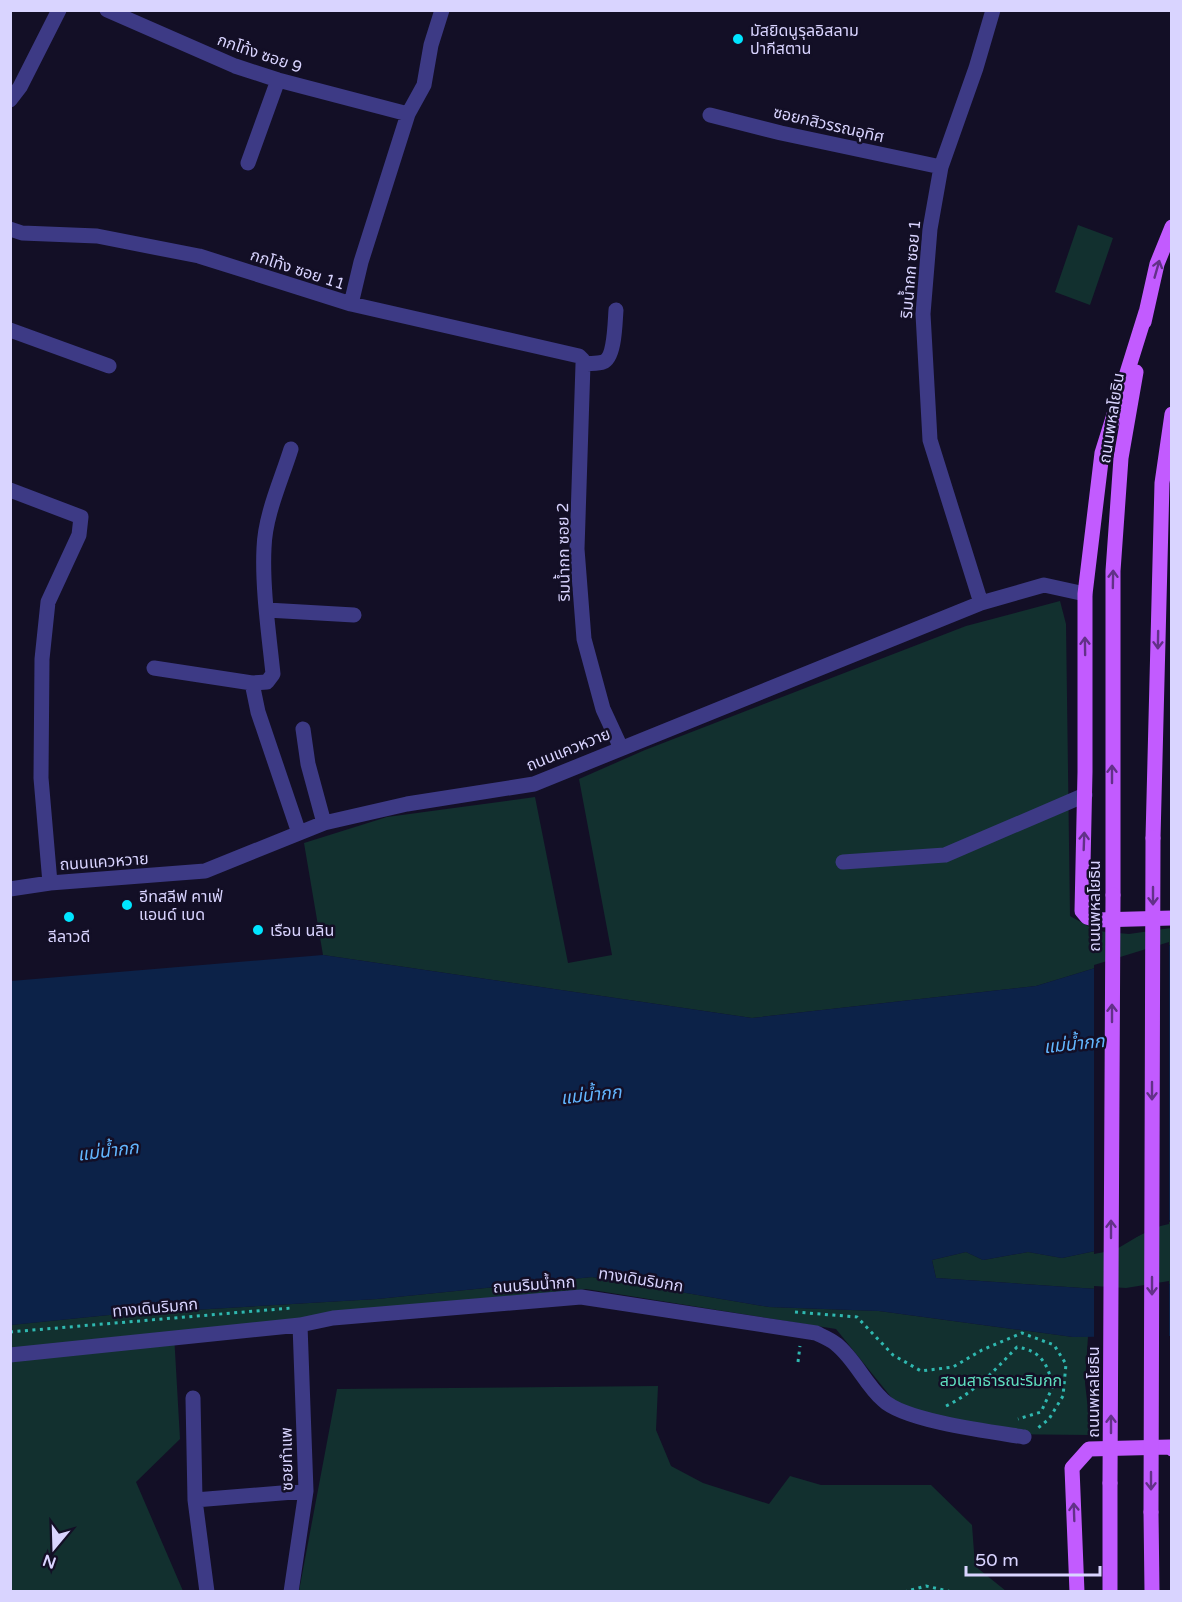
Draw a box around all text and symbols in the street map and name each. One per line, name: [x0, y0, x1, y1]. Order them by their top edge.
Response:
place label: มัสยิดนูรุลอิสลาม ปากีสตาน: [750, 21, 859, 59]
street label: กกโท้ง ซอย 9: [215, 30, 305, 78]
marker: มัสยิดนูรุลอิสลาม ปากีสตาน: [731, 32, 745, 46]
street label: ซอยกสิวรรณอุทิศ: [771, 102, 886, 147]
street label: ริมน้ำกก ซอย 1: [895, 219, 925, 320]
street label: กกโท้ง ซอย 11: [248, 245, 348, 295]
one-way arrow: [1152, 259, 1163, 278]
street label: ถนนพหลโยธิน: [1095, 371, 1129, 465]
street label: ริมน้ำกก ซอย 2: [551, 502, 575, 602]
one-way arrow: [1107, 569, 1119, 589]
one-way arrow: [1152, 630, 1164, 650]
one-way arrow: [1079, 636, 1091, 656]
street label: ถนนแควหวาย: [523, 724, 613, 776]
one-way arrow: [1106, 764, 1118, 784]
one-way arrow: [1078, 831, 1089, 851]
street label: ถนนแควหวาย: [59, 849, 149, 875]
street label: ถนนพหลโยธิน: [1085, 860, 1105, 952]
one-way arrow: [1147, 886, 1159, 906]
place label: อีทสลีฟ คาเฟ่ แอนด์ เบด: [139, 887, 223, 925]
marker: อีทสลีฟ คาเฟ่ แอนด์ เบด: [120, 898, 134, 912]
marker: ลีลาวดี: [62, 910, 76, 924]
place label: เรือน นลิน: [270, 921, 334, 941]
marker: เรือน นลิน: [251, 923, 265, 937]
place label: ลีลาวดี: [48, 927, 90, 947]
one-way arrow: [1106, 1004, 1118, 1024]
water label: แม่น้ำกก: [1042, 1028, 1107, 1058]
water label: แม่น้ำกก: [559, 1079, 624, 1109]
one-way arrow: [1146, 1081, 1158, 1101]
water label: แม่น้ำกก: [76, 1134, 141, 1166]
one-way arrow: [1105, 1220, 1117, 1240]
street label: ทางเดินริมกก: [597, 1263, 685, 1297]
street label: ถนนริมน้ำกก: [492, 1270, 576, 1298]
one-way arrow: [1146, 1276, 1158, 1296]
street label: ทางเดินริมกก: [111, 1294, 199, 1322]
street label: ถนนพหลโยธิน: [1084, 1346, 1104, 1438]
park label: สวนสาธารณะริมกก: [940, 1371, 1062, 1391]
one-way arrow: [1105, 1415, 1117, 1435]
street label: ซอยทำแพ: [276, 1427, 298, 1491]
one-way arrow: [1145, 1471, 1157, 1491]
one-way arrow: [1068, 1503, 1079, 1523]
north arrow: [24, 1518, 84, 1578]
scale bar: [966, 1539, 1100, 1577]
text: 50 m: [975, 1549, 1019, 1571]
text: N: [40, 1550, 59, 1573]

